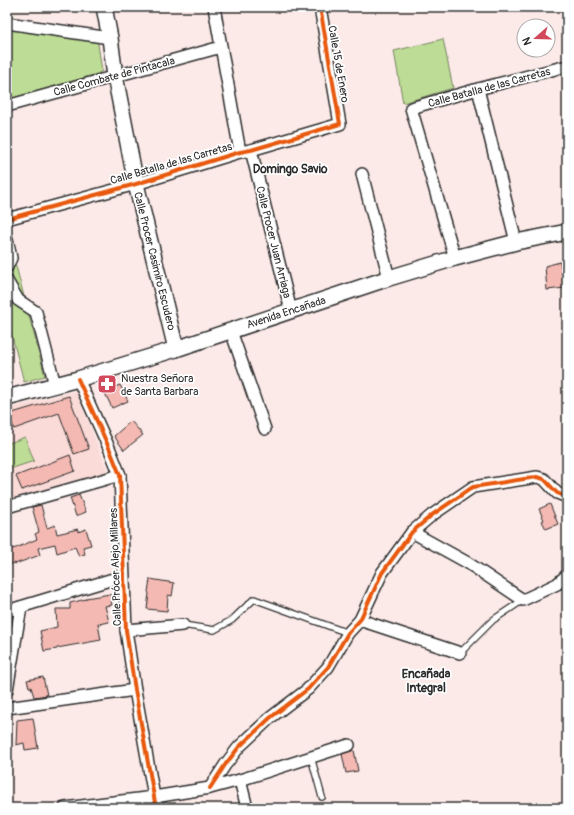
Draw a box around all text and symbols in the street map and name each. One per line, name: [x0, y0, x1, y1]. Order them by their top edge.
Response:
north arrow: [516, 18, 556, 58]
street label: Calle 15 de Enero: [325, 25, 352, 104]
text: N: [520, 35, 534, 47]
street label: Calle Combate de Pintacala: [52, 54, 176, 99]
street label: Calle Batalla de las Carretas: [427, 65, 552, 110]
street label: Calle Batalla de las Carretas: [109, 140, 234, 187]
district label: Domingo Savio: [253, 162, 328, 177]
street label: Calle Procer Juan Arriaga: [253, 185, 294, 299]
street label: Calle Procer Casimiro Escudero: [131, 191, 178, 332]
street label: Avenida Encañada: [245, 294, 327, 331]
place label: Nuestra Señora de Santa Barbara: [121, 372, 198, 398]
pharmacy icon: Nuestra Señora de Santa Barbara: [96, 373, 118, 395]
street label: Calle Prócer Alejo Millares: [107, 508, 124, 626]
district label: Encañada Integral: [402, 667, 451, 696]

